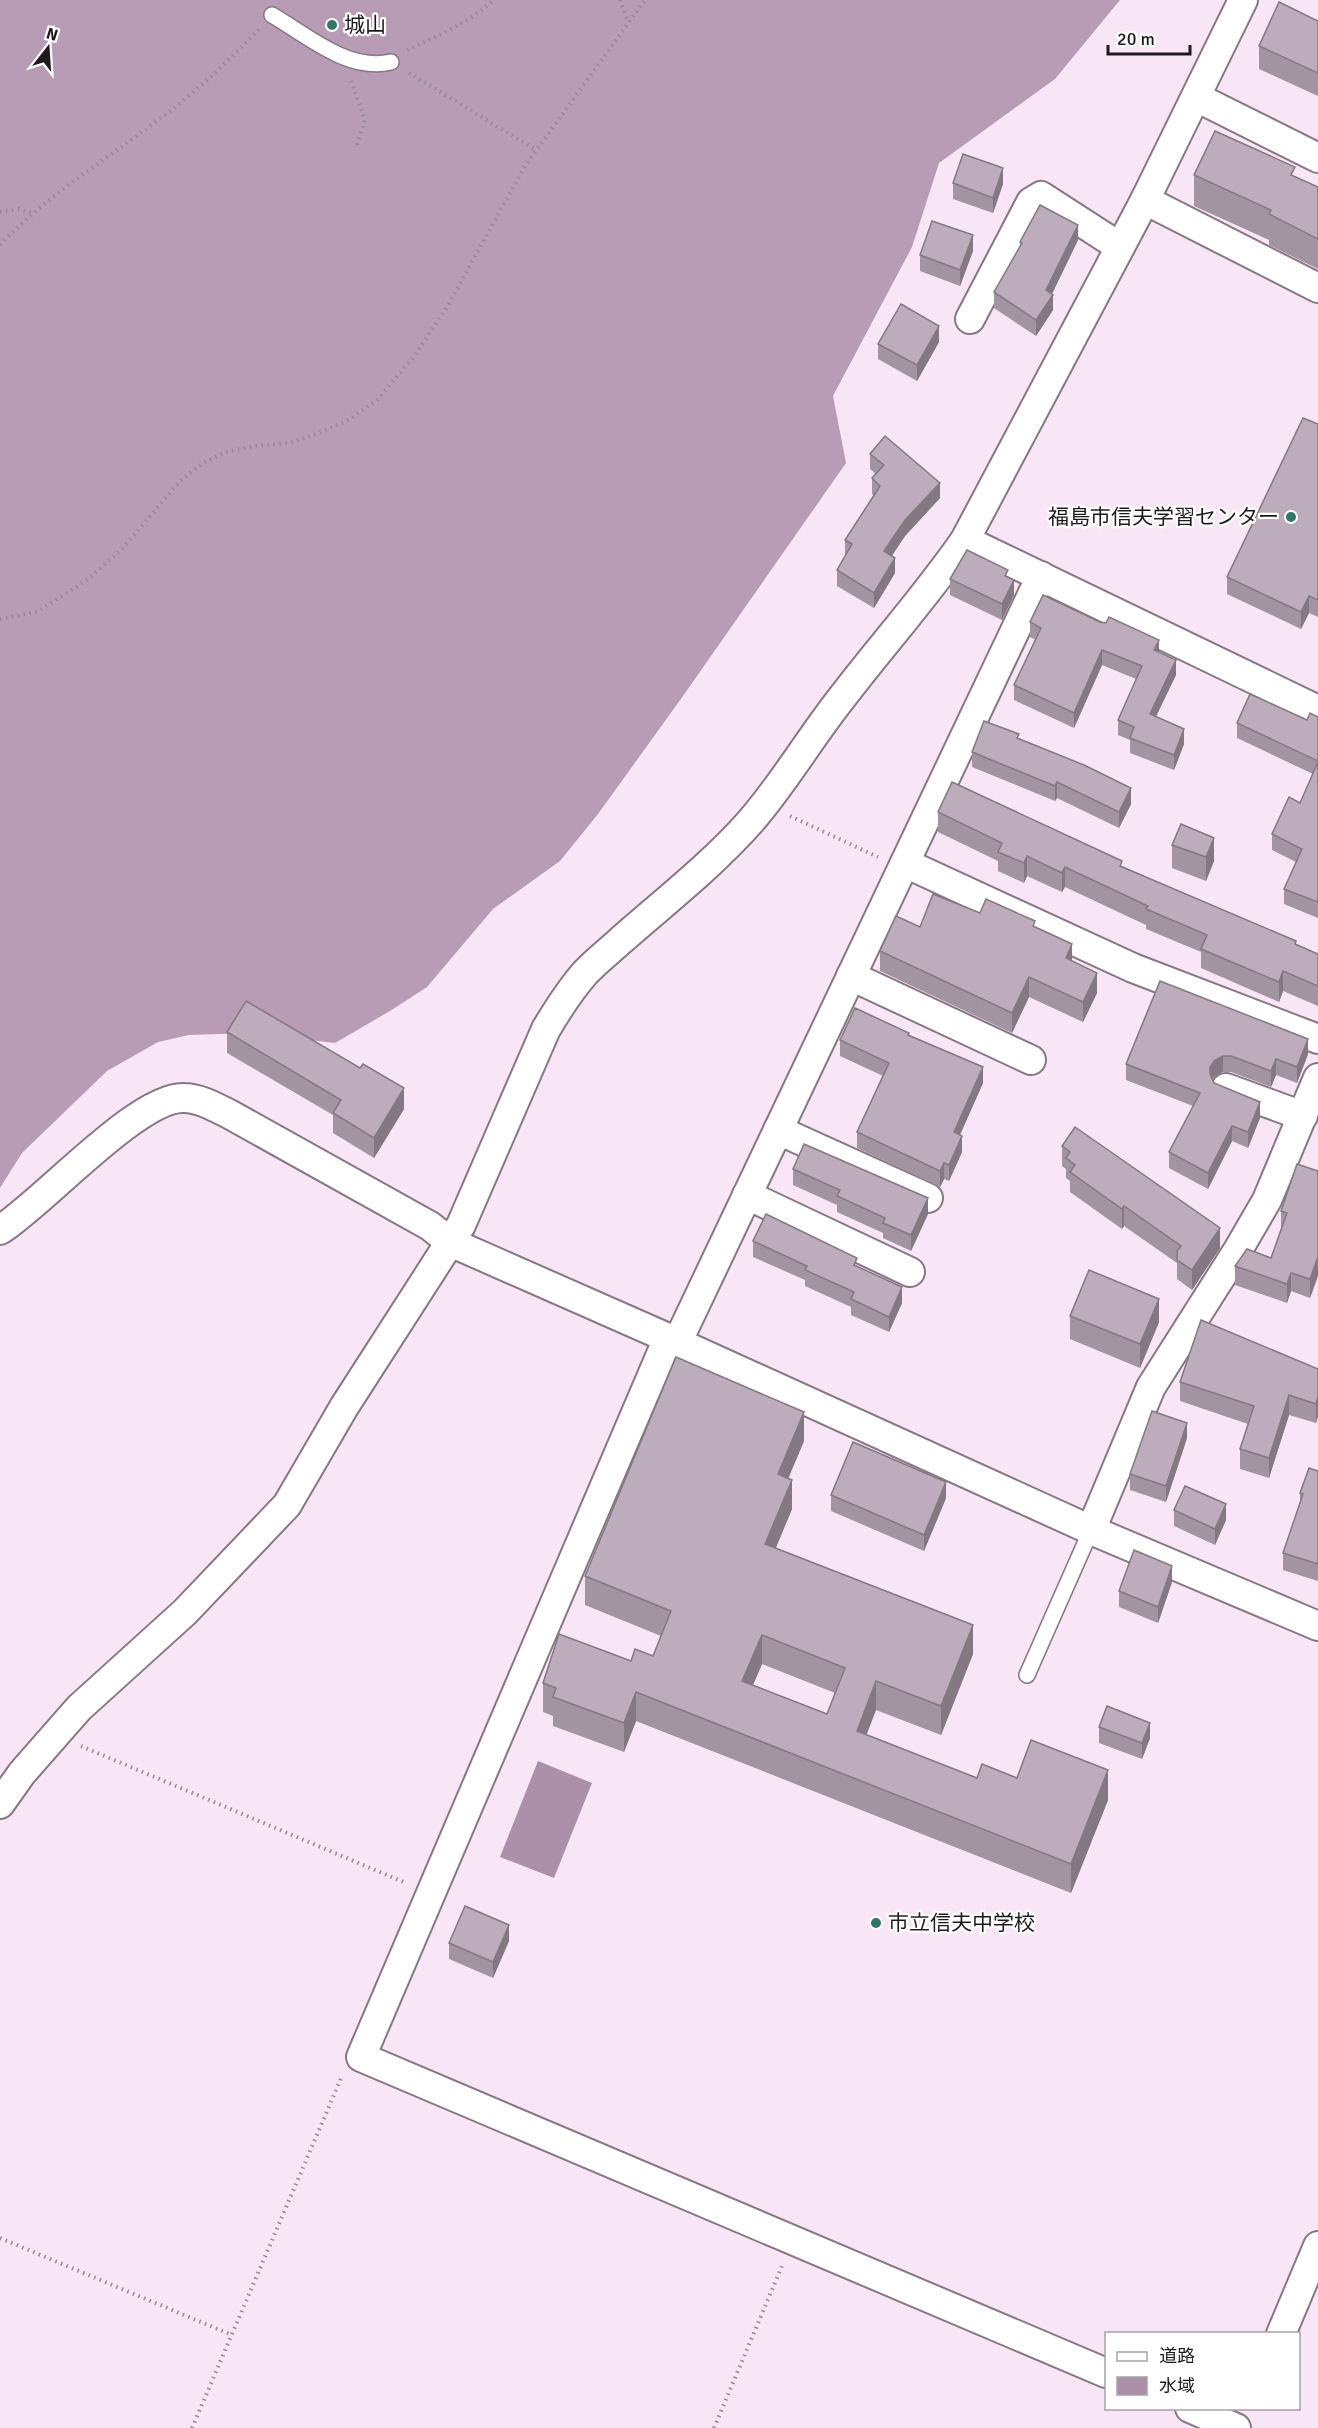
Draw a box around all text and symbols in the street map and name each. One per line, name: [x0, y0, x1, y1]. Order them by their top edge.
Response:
place label: 城山: [344, 12, 386, 38]
north arrow: [18, 18, 78, 78]
marker: 城山: [325, 18, 339, 32]
scale bar: [1108, 18, 1190, 56]
text: N: [44, 23, 60, 46]
text: 20 m: [1117, 28, 1155, 50]
place label: 福島市信夫学習センター: [1048, 504, 1279, 530]
marker: 福島市信夫学習センター: [1284, 510, 1298, 524]
place label: 市立信夫中学校: [888, 1910, 1035, 1936]
marker: 市立信夫中学校: [869, 1916, 883, 1930]
legend: [1105, 2332, 1300, 2410]
text: 道路: [1159, 2345, 1195, 2367]
text: 水域: [1159, 2375, 1195, 2397]

